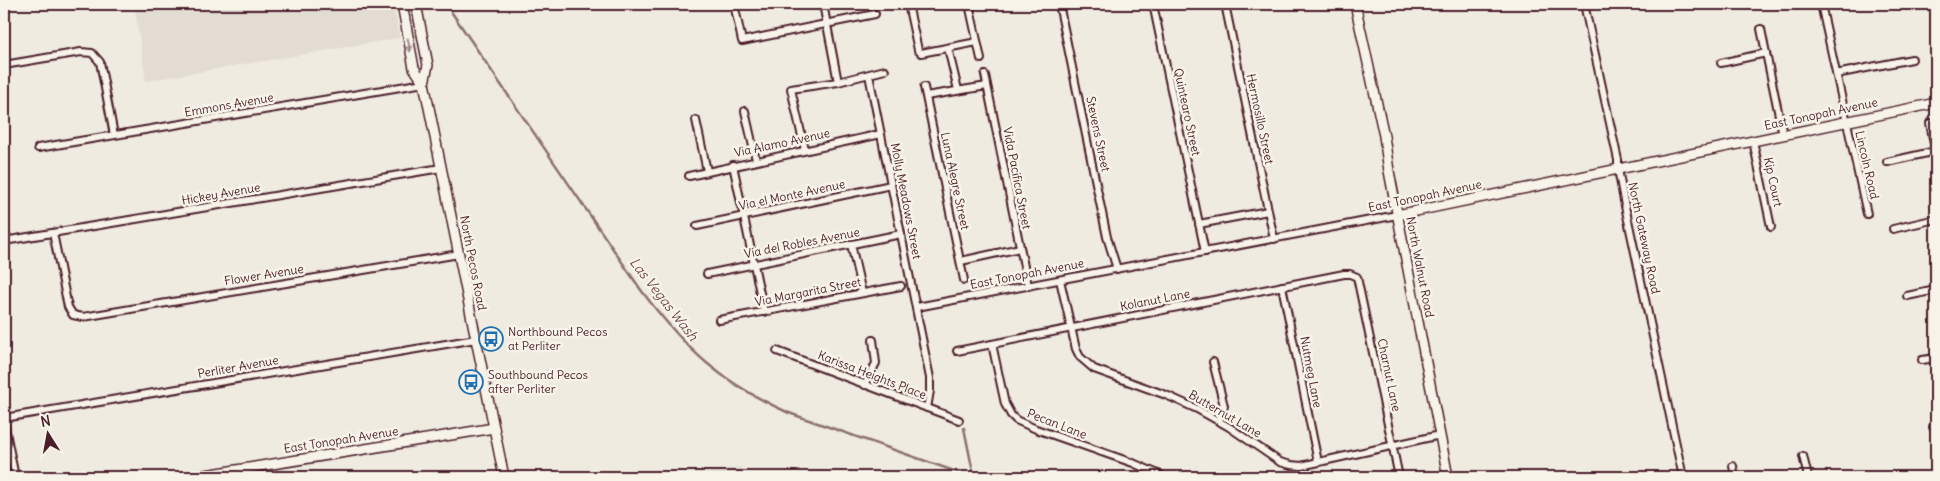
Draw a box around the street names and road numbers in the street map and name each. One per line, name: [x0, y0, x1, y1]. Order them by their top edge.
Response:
street label: Quintearo Street: [1171, 67, 1204, 157]
street label: Hermosillo Street: [1244, 72, 1277, 166]
street label: Emmons Avenue: [183, 89, 275, 120]
street label: East Tonopah Avenue: [1763, 94, 1879, 133]
street label: Stevens Street: [1083, 95, 1114, 173]
street label: Via Alamo Avenue: [733, 125, 831, 160]
street label: Vida Pacifica Street: [1000, 126, 1035, 230]
street label: Lincoln Road: [1852, 129, 1883, 200]
street label: Luna Alegre Street: [938, 131, 973, 231]
street label: Molly Meadows Street: [888, 142, 925, 260]
street label: Kip Court: [1761, 156, 1786, 208]
street label: Via el Monte Avenue: [737, 176, 847, 213]
street label: East Tonopah Avenue: [1367, 176, 1483, 215]
street label: Hickey Avenue: [180, 179, 262, 208]
street label: North Gateway Road: [1625, 181, 1664, 295]
street label: North Pecos Road: [457, 214, 490, 311]
street label: North Walnut Road: [1403, 215, 1438, 319]
street label: Via del Robles Avenue: [743, 224, 861, 261]
street label: East Tonopah Avenue: [969, 255, 1085, 292]
street label: Flower Avenue: [223, 261, 305, 288]
street label: Via Margarita Street: [753, 274, 862, 309]
street label: Kolanut Lane: [1119, 285, 1191, 314]
street label: Nutmeg Lane: [1297, 335, 1326, 409]
street label: Charnut Lane: [1374, 337, 1405, 413]
street label: Karissa Heights Place: [816, 347, 929, 402]
street label: Perliter Avenue: [196, 352, 280, 381]
street label: Butternut Lane: [1186, 387, 1264, 440]
street label: Pecan Lane: [1025, 405, 1089, 442]
street label: East Tonopah Avenue: [283, 423, 399, 456]

